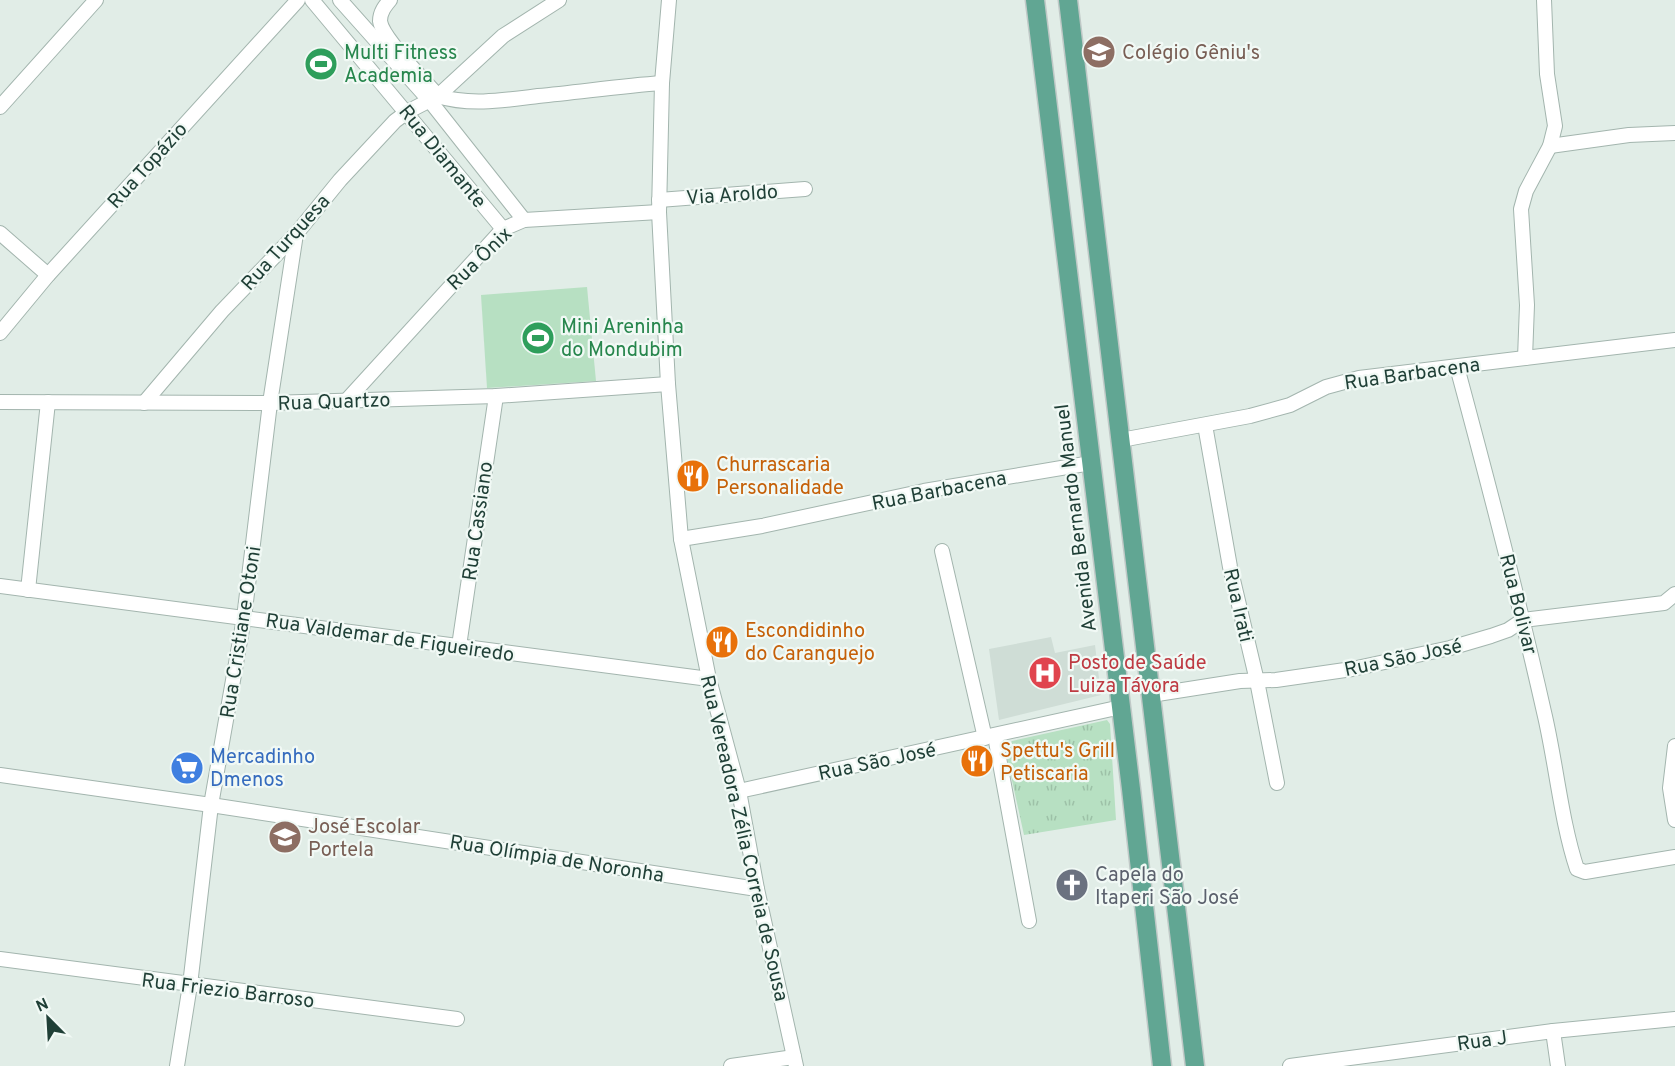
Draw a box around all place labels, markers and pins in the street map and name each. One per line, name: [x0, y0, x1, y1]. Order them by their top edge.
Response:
school or university icon: Colégio Gêniu's: [1081, 34, 1117, 70]
place label: Multi Fitness Academia: [344, 41, 457, 90]
place label: Colégio Gêniu's: [1122, 41, 1260, 67]
sports icon: Multi Fitness Academia: [303, 46, 339, 82]
place label: Mini Areninha do Mondubim: [561, 315, 684, 364]
sports icon: Mini Areninha do Mondubim: [520, 320, 556, 356]
place label: Churrascaria Personalidade: [716, 453, 844, 502]
restaurant icon: Churrascaria Personalidade: [675, 458, 711, 494]
place label: Escondidinho do Caranguejo: [745, 619, 875, 668]
restaurant icon: Escondidinho do Caranguejo: [704, 624, 740, 660]
place label: Posto de Saúde Luiza Távora: [1068, 651, 1206, 700]
hospital icon: Posto de Saúde Luiza Távora: [1027, 655, 1063, 691]
place label: Spettu's Grill Petiscaria: [1000, 739, 1115, 788]
restaurant icon: Spettu's Grill Petiscaria: [959, 743, 995, 779]
place label: Mercadinho Dmenos: [210, 745, 315, 794]
supermarket icon: Mercadinho Dmenos: [169, 750, 205, 786]
place label: José Escolar Portela: [308, 815, 421, 864]
school or university icon: José Escolar Portela: [267, 819, 303, 855]
place label: Capela do Itaperi São José: [1095, 863, 1239, 912]
church icon: Capela do Itaperi São José: [1054, 867, 1090, 903]

